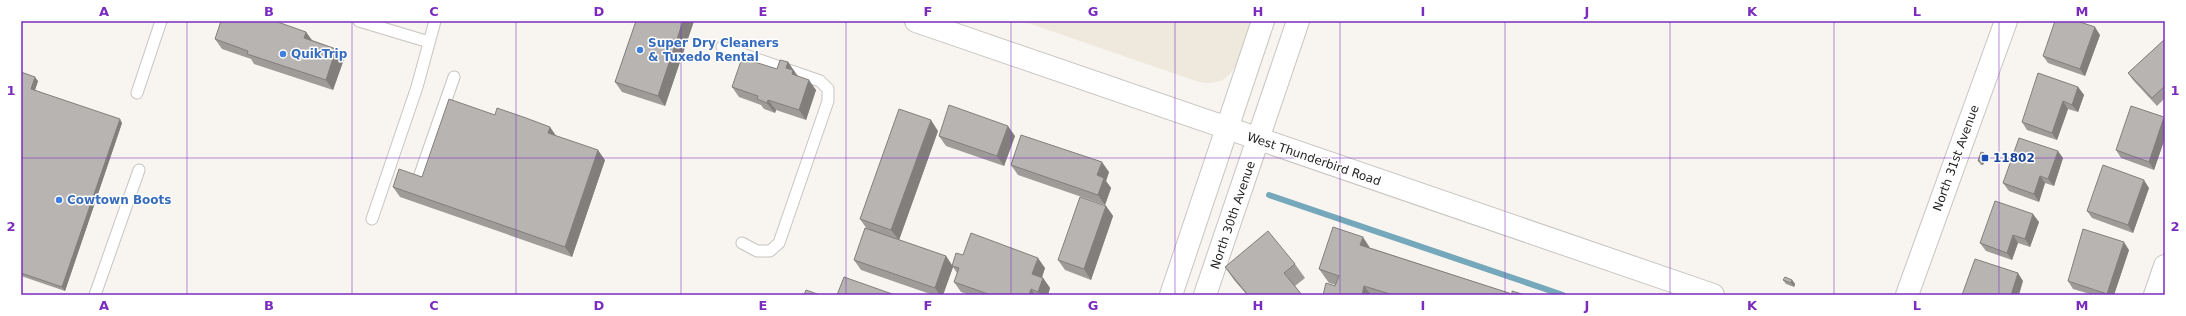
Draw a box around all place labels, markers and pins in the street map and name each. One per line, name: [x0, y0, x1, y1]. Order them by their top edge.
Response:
place label: Super Dry Cleaners & Tuxedo Rental: [648, 36, 779, 64]
marker: Super Dry Cleaners & Tuxedo Rental: [635, 45, 645, 55]
place label: QuikTrip: [291, 47, 348, 61]
marker: QuikTrip: [278, 49, 288, 59]
place label: 11802: [1993, 151, 2035, 165]
marker: 11802: [1980, 153, 1990, 163]
place label: Cowtown Boots: [67, 193, 171, 207]
marker: Cowtown Boots: [54, 195, 64, 205]

